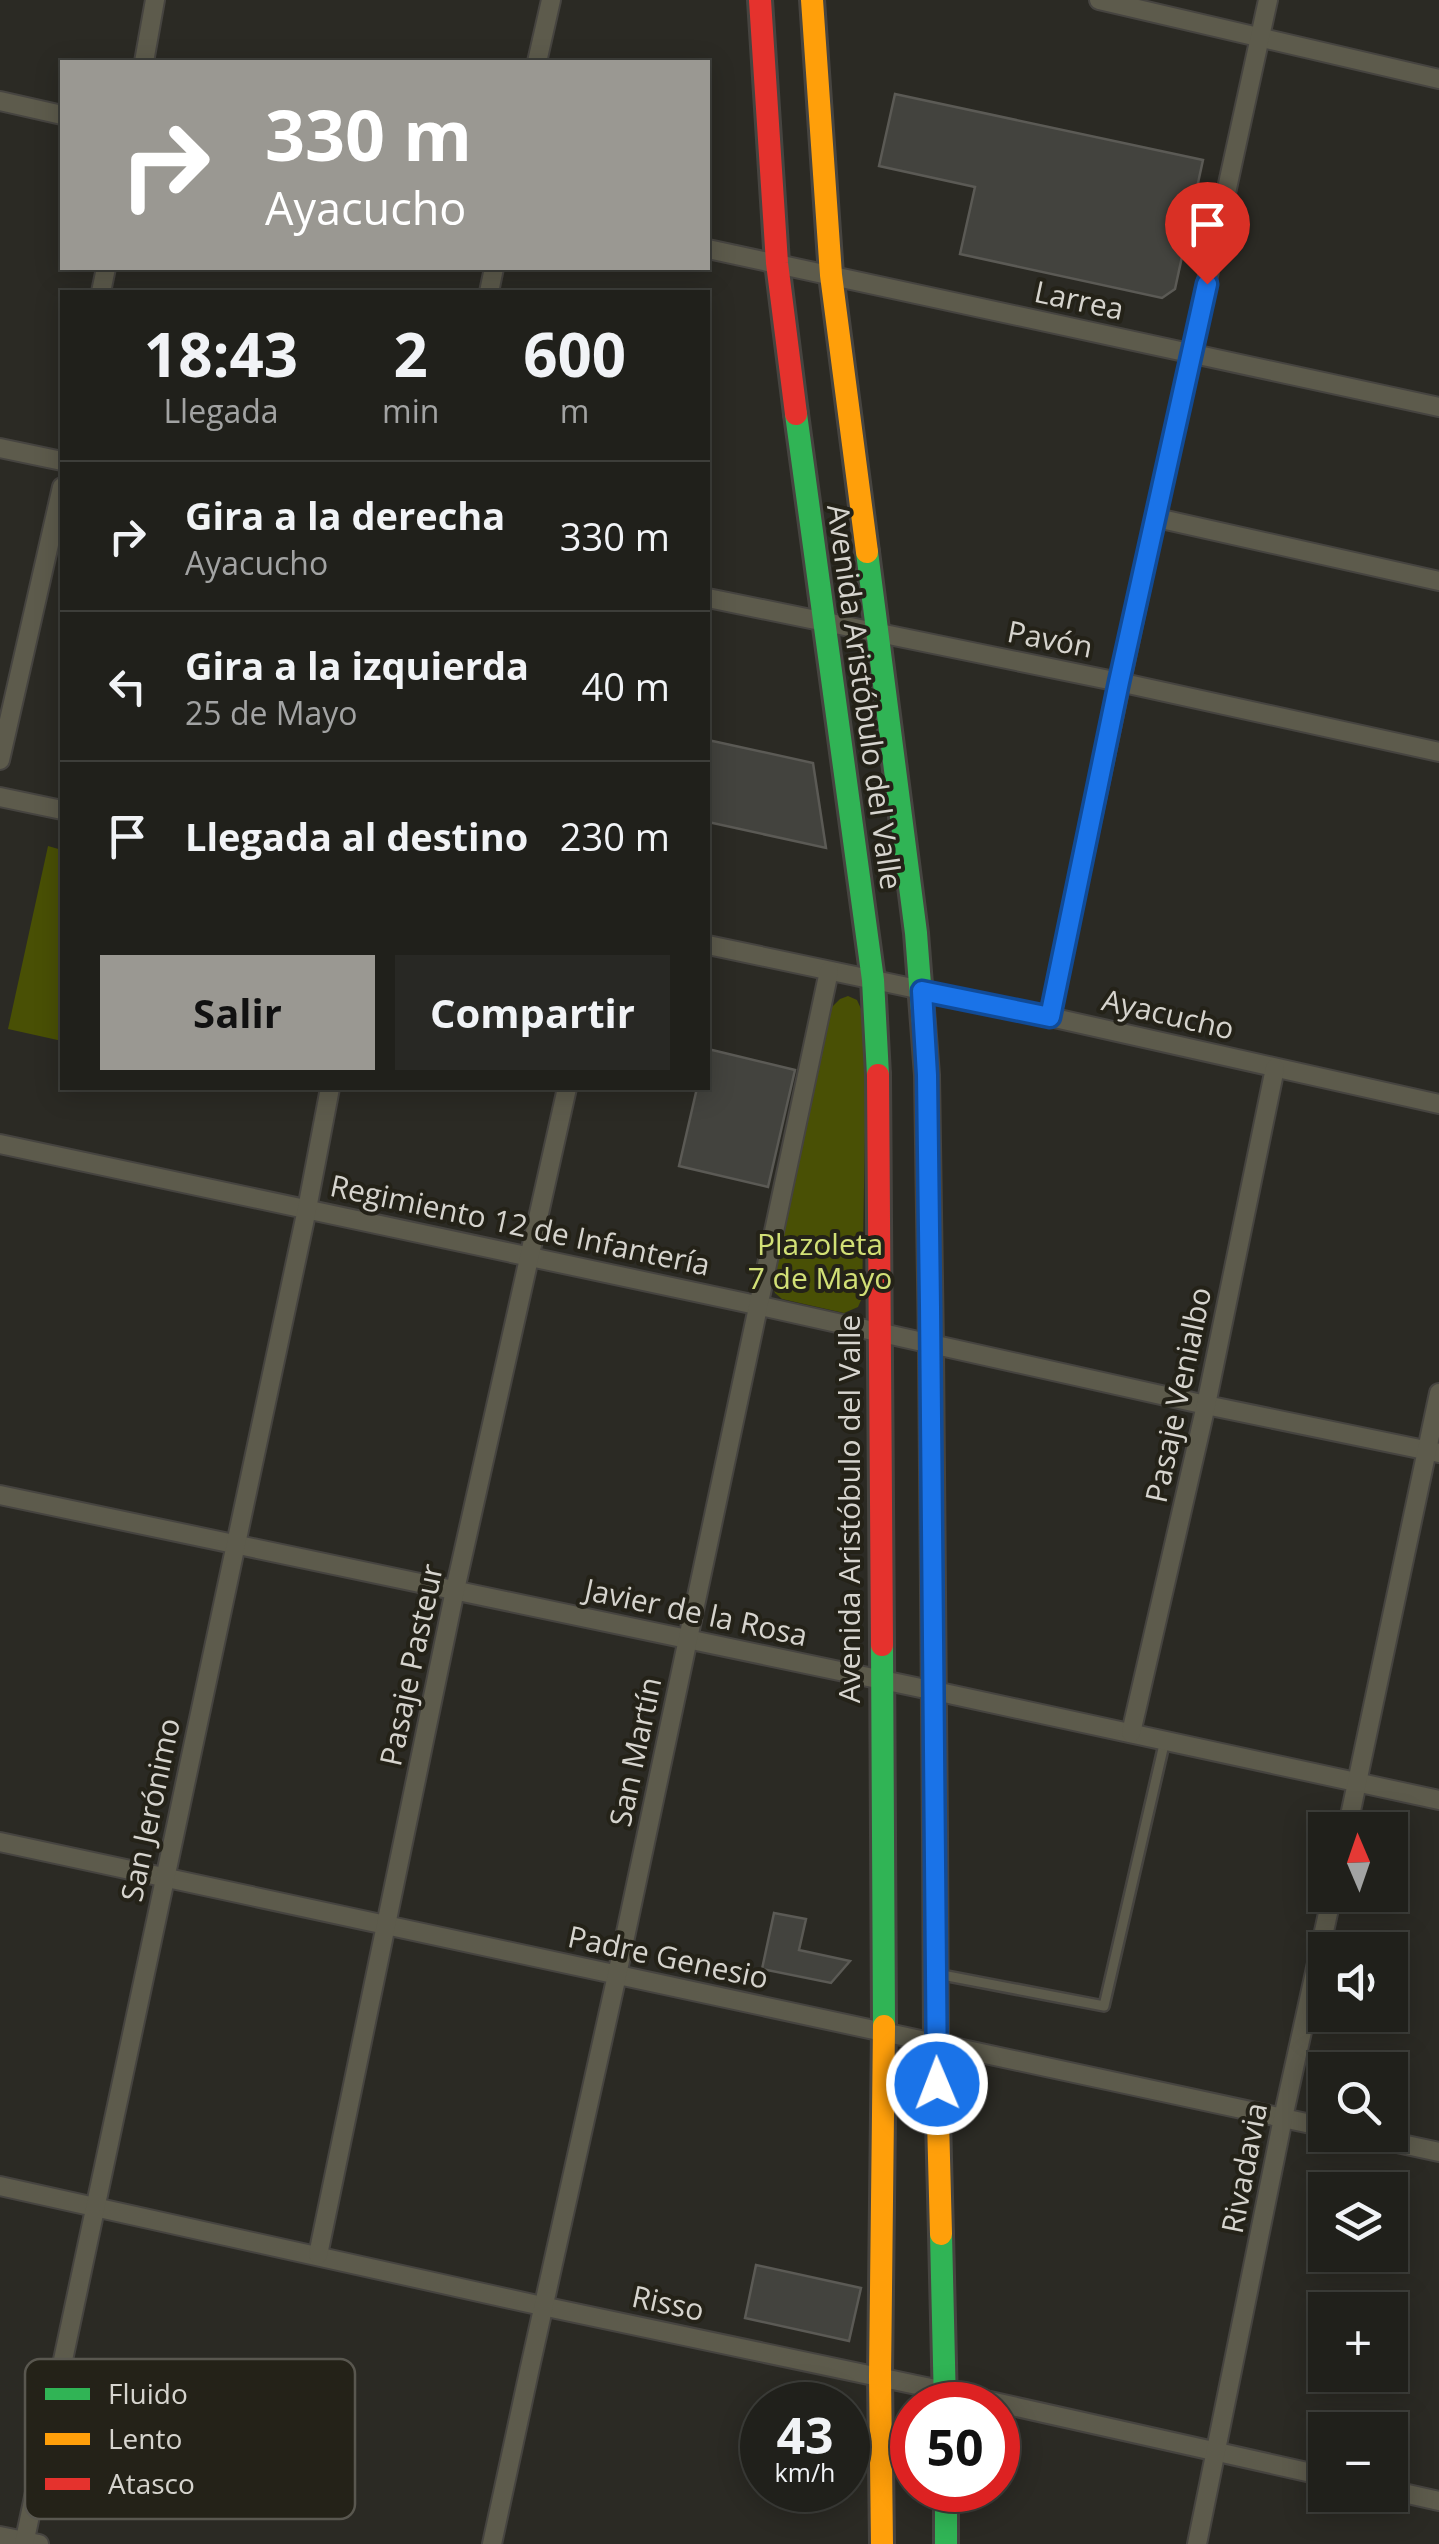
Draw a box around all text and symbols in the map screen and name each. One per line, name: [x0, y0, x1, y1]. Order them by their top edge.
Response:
text: 330 m: [265, 86, 472, 182]
icon: right: [100, 100, 230, 230]
text: Ayacucho: [265, 177, 466, 238]
pin: [1165, 182, 1250, 285]
icon: arrive: [1180, 197, 1235, 252]
street label: Larrea: [1031, 270, 1128, 329]
text: 18:43: [144, 313, 298, 395]
text: 2: [394, 313, 428, 395]
text: 600: [523, 313, 626, 395]
text: Llegada: [163, 389, 279, 432]
text: min: [382, 389, 439, 432]
text: m: [560, 389, 589, 432]
text: Gira a la derecha: [185, 489, 505, 541]
street label: Avenida Aristóbulo del Valle: [818, 501, 913, 892]
icon: right: [100, 509, 155, 564]
text: 330 m: [560, 510, 670, 562]
text: Ayacucho: [185, 541, 328, 584]
street label: Pavón: [1004, 610, 1096, 667]
text: Gira a la izquierda: [185, 639, 529, 691]
icon: left: [100, 659, 155, 714]
text: 40 m: [581, 660, 670, 712]
text: 25 de Mayo: [185, 691, 358, 734]
icon: arrive: [100, 809, 155, 864]
text: Llegada al destino: [185, 810, 528, 862]
text: 230 m: [560, 810, 670, 862]
button: Salir: [100, 955, 375, 1070]
button: Compartir: [395, 955, 670, 1070]
street label: Ayacucho: [1098, 978, 1238, 1049]
street label: Regimiento 12 de Infantería: [327, 1164, 714, 1285]
park label: Plazoleta 7 de Mayo: [748, 1223, 892, 1298]
street label: Pasaje Venialbo: [1135, 1283, 1220, 1506]
street label: Avenida Aristóbulo del Valle: [828, 1315, 869, 1703]
street label: Pasaje Pasteur: [369, 1560, 452, 1769]
street label: Javier de la Rosa: [578, 1567, 811, 1655]
street label: San Martín: [599, 1673, 670, 1830]
street label: San Jerónimo: [110, 1714, 189, 1905]
north arrow: [1308, 1812, 1408, 1912]
map controls: [1308, 1812, 1408, 2512]
street label: Padre Genesio: [564, 1915, 772, 1998]
button: sound: [1308, 1932, 1408, 2032]
position arrow: [885, 2032, 989, 2136]
button: search: [1308, 2052, 1408, 2152]
street label: Rivadavia: [1211, 2099, 1276, 2236]
button: layers: [1308, 2172, 1408, 2272]
street label: Risso: [628, 2275, 708, 2330]
button: +: [1308, 2292, 1408, 2392]
legend: [25, 2359, 355, 2519]
text: Fluido: [108, 2374, 188, 2412]
speed limit sign: 50: [890, 2382, 1020, 2512]
text: 43: [776, 2401, 834, 2469]
button: −: [1308, 2412, 1408, 2512]
text: Lento: [108, 2419, 182, 2457]
text: km/h: [775, 2455, 835, 2489]
text: Atasco: [108, 2464, 195, 2502]

